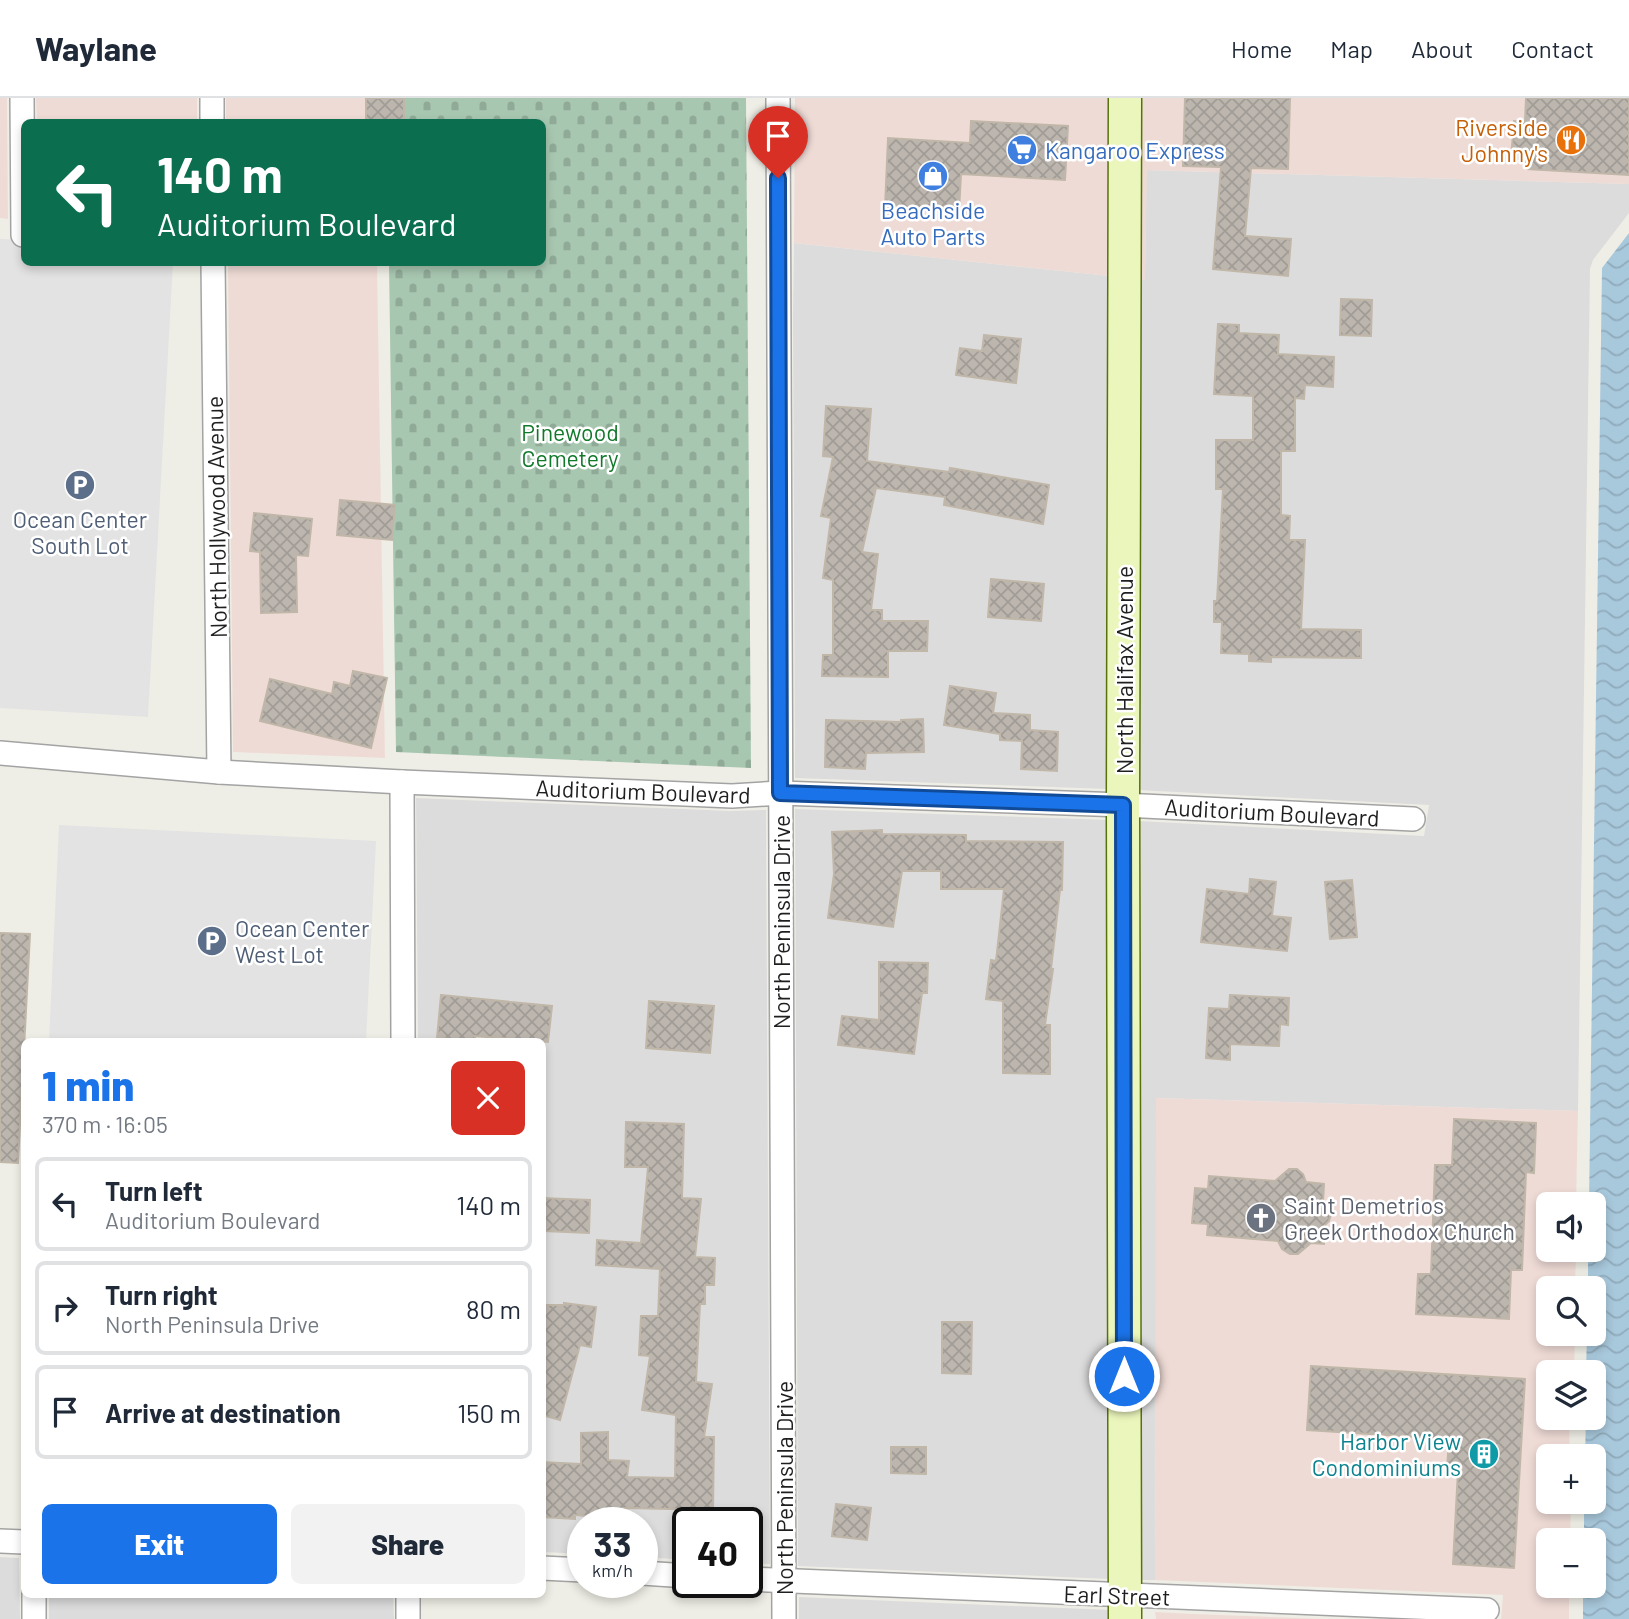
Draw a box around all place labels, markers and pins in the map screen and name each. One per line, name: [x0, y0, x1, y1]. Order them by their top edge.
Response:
pin: [748, 106, 808, 178]
place label: Riverside Johnny's: [1455, 113, 1548, 167]
restaurant icon: Riverside Johnny's: [1554, 123, 1588, 157]
supermarket icon: Kangaroo Express: [1005, 133, 1039, 167]
place label: Kangaroo Express: [1045, 136, 1225, 164]
shop icon: Beachside Auto Parts: [916, 159, 950, 193]
place label: Beachside Auto Parts: [881, 196, 985, 250]
parking icon: Ocean Center South Lot: [63, 468, 97, 502]
place label: Ocean Center South Lot: [13, 505, 148, 559]
place label: Ocean Center West Lot: [235, 914, 370, 968]
parking icon: Ocean Center West Lot: [195, 924, 229, 958]
place label: Saint Demetrios Greek Orthodox Church: [1284, 1191, 1515, 1245]
church icon: Saint Demetrios Greek Orthodox Church: [1244, 1201, 1278, 1235]
place label: Harbor View Condominiums: [1312, 1427, 1461, 1481]
building icon: Harbor View Condominiums: [1467, 1437, 1501, 1471]

